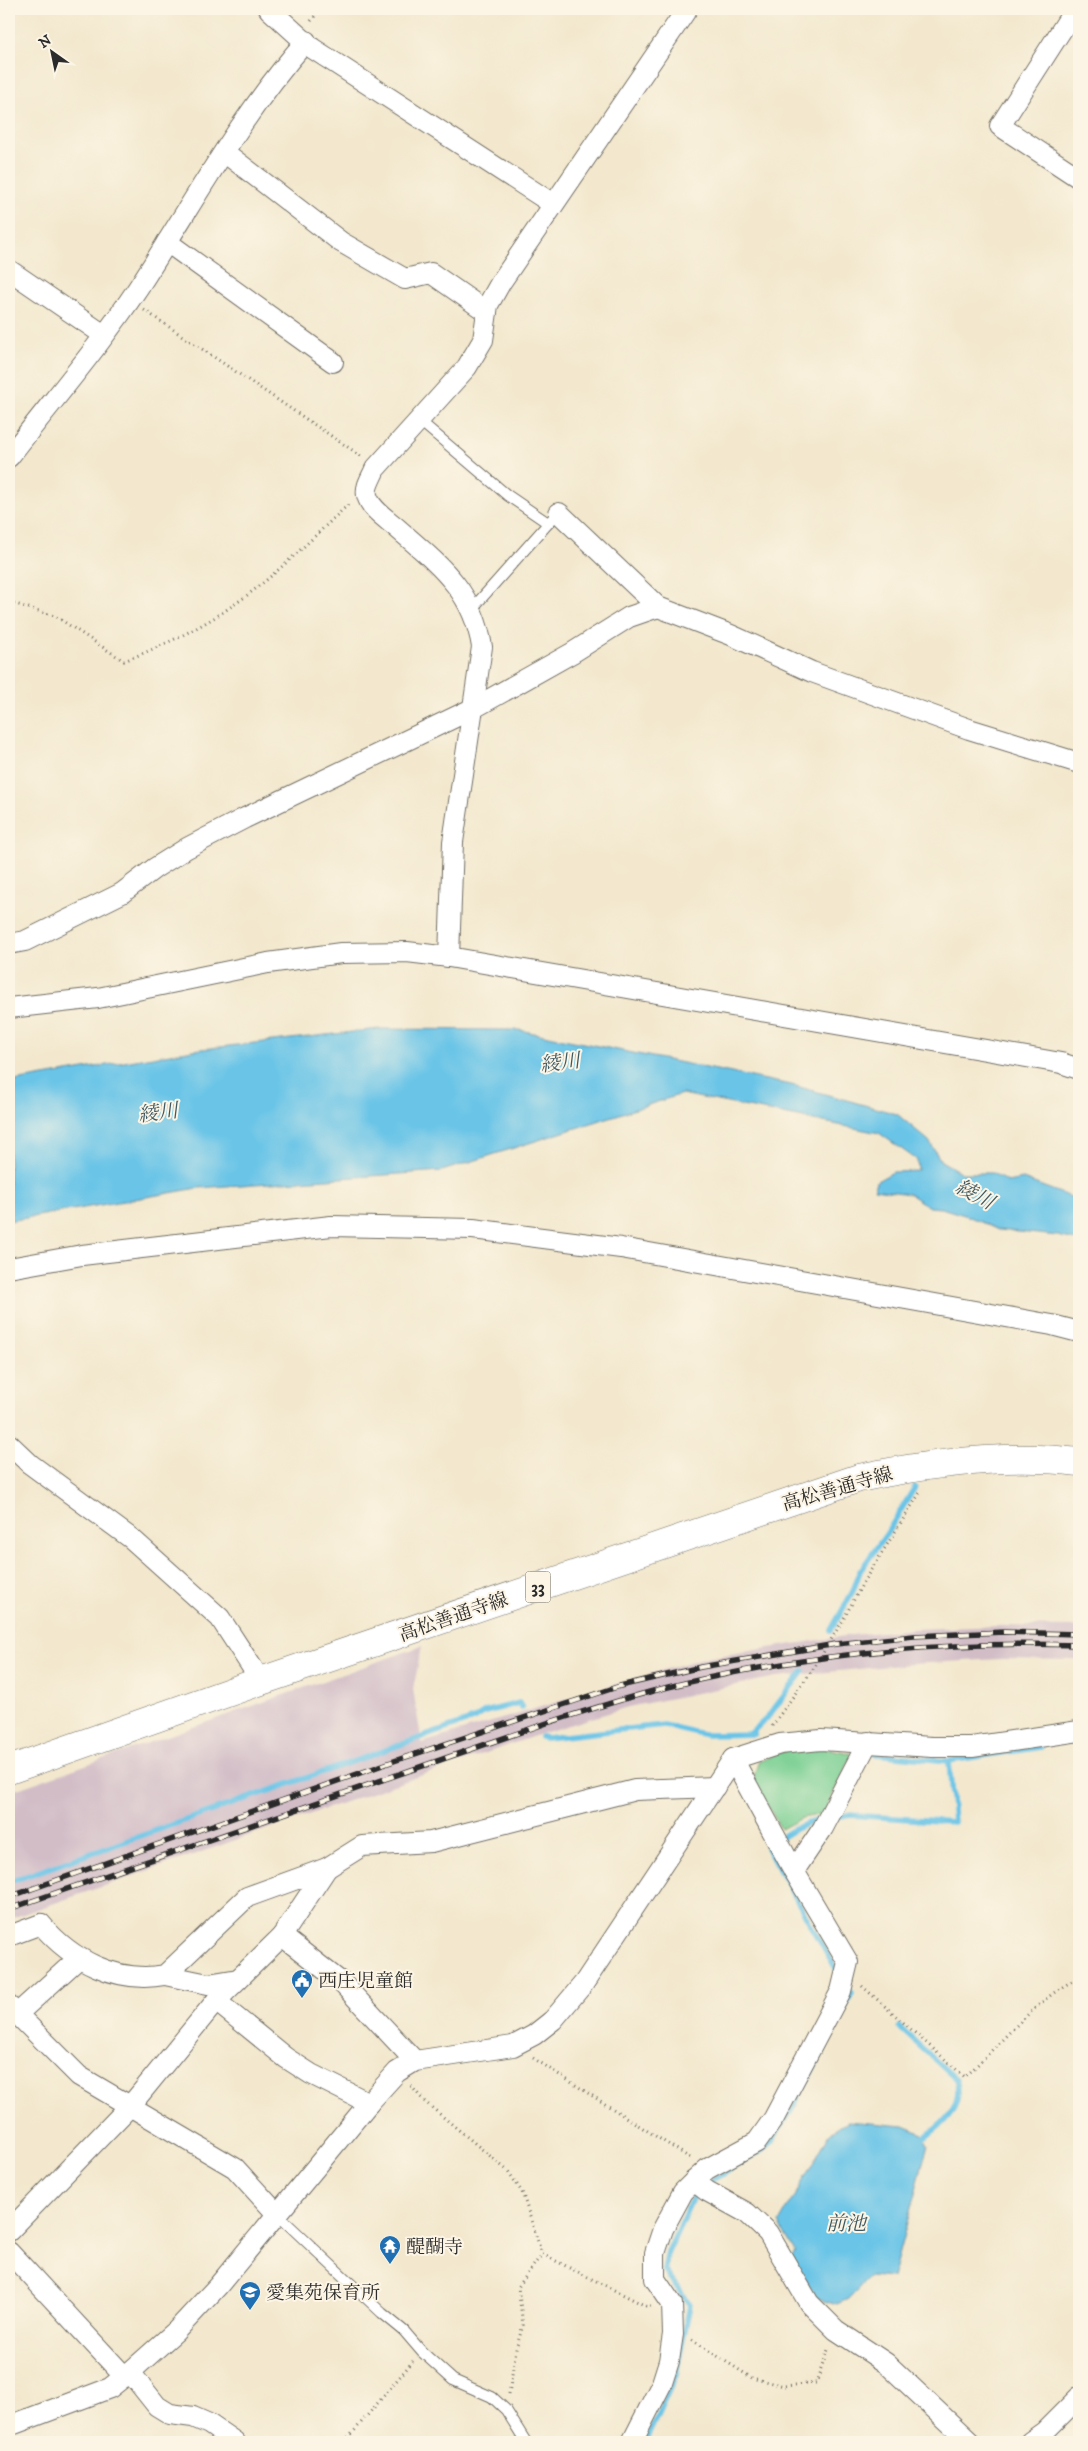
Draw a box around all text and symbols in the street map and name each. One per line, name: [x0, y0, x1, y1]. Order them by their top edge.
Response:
north arrow: [28, 28, 78, 78]
text: N: [36, 31, 56, 53]
water label: 綾川: [539, 1048, 584, 1078]
water label: 綾川: [137, 1098, 182, 1128]
water label: 綾川: [951, 1175, 1000, 1217]
street label: 高松善通寺線: [779, 1463, 895, 1516]
road number: 33: [526, 1571, 550, 1602]
street label: 高松善通寺線: [396, 1588, 511, 1647]
public building icon: 西庄児童館: [290, 1968, 314, 1999]
place label: 西庄児童館: [318, 1970, 413, 1993]
water label: 前池: [826, 2212, 868, 2237]
temple icon: 醍醐寺: [378, 2234, 402, 2265]
place label: 醍醐寺: [406, 2236, 463, 2259]
school or university icon: 愛集苑保育所: [238, 2280, 262, 2311]
place label: 愛集苑保育所: [266, 2282, 380, 2305]

